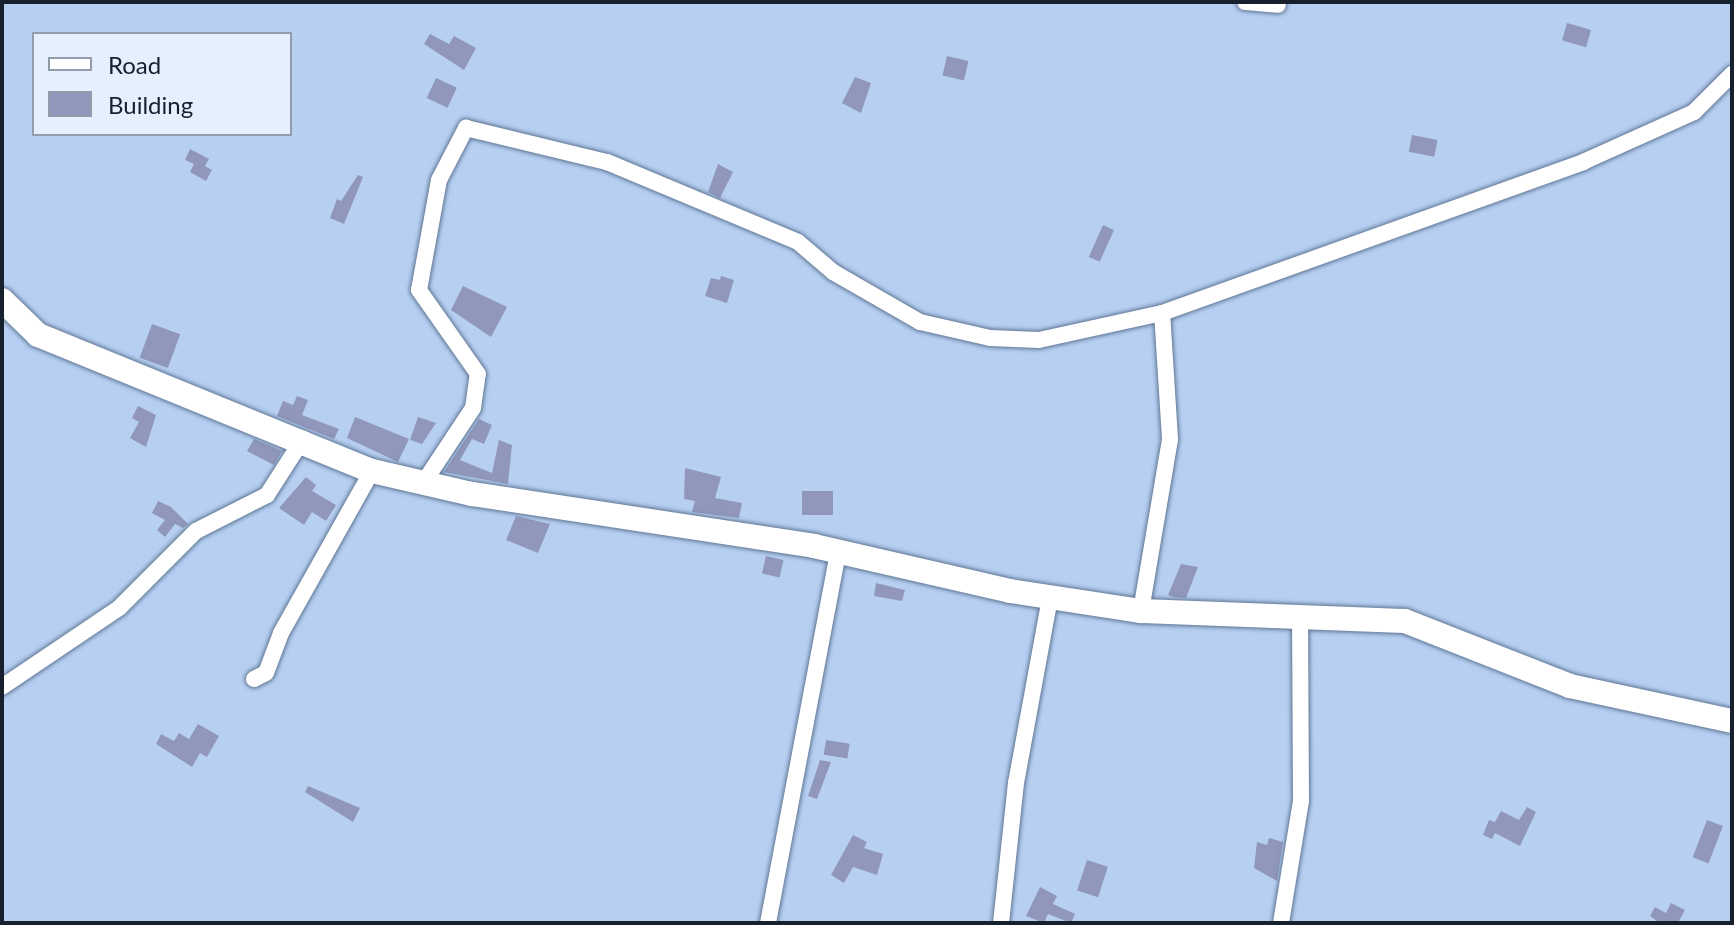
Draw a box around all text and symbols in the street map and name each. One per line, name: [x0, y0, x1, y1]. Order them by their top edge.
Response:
legend: [32, 32, 292, 136]
text: Road: [108, 50, 161, 79]
text: Building: [108, 90, 193, 119]

